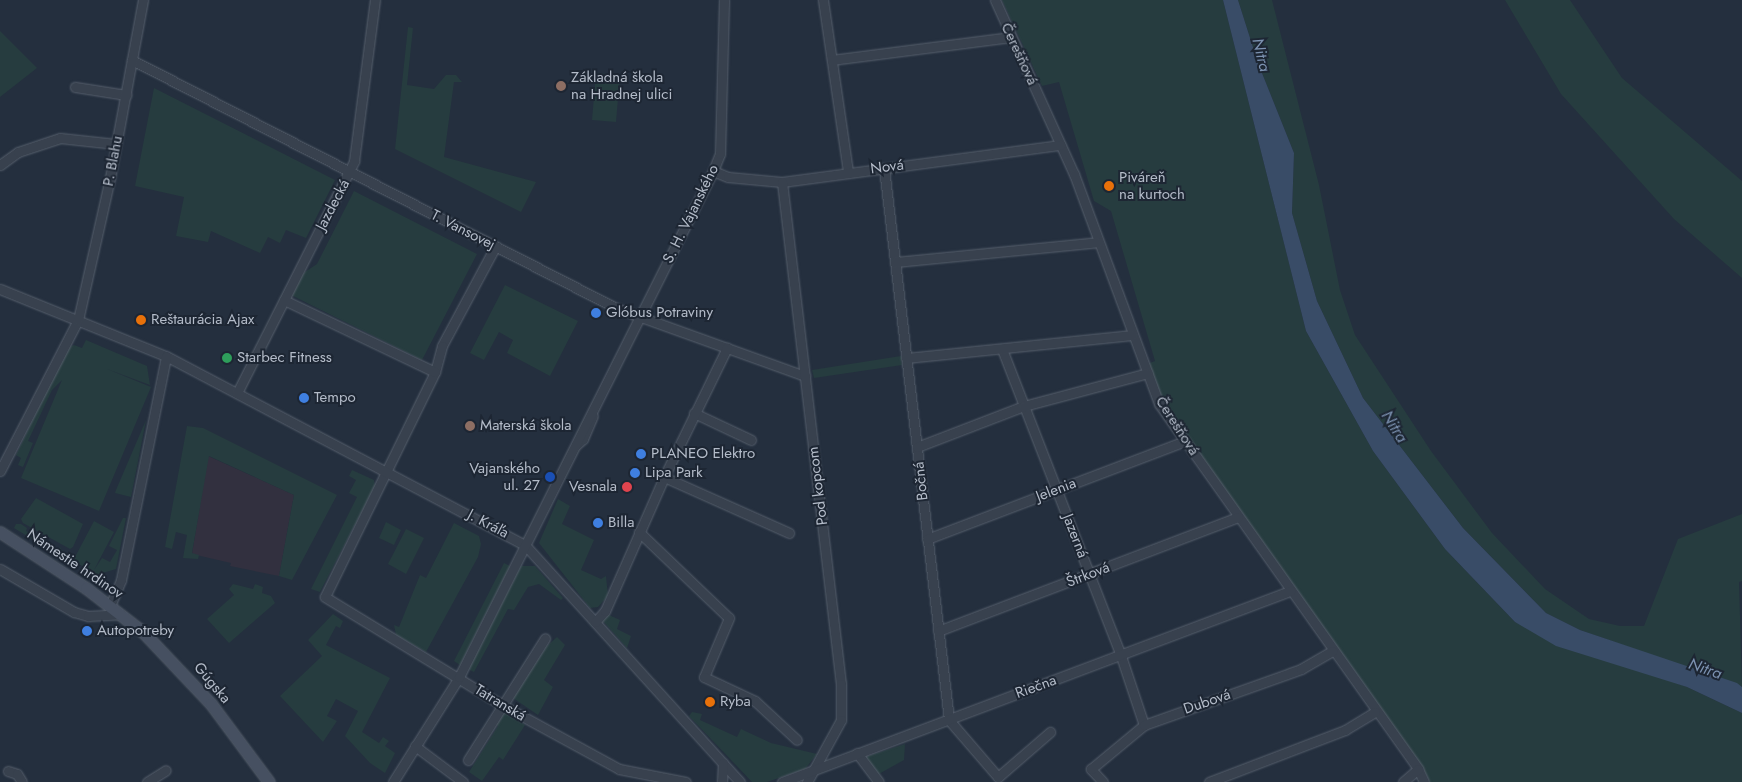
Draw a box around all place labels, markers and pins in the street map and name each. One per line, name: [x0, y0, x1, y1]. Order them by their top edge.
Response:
place label: Základná škola na Hradnej ulici: [571, 68, 672, 103]
marker: Základná škola na Hradnej ulici: [555, 80, 567, 92]
place label: Piváreň na kurtoch: [1119, 168, 1185, 203]
marker: Piváreň na kurtoch: [1103, 180, 1115, 192]
place label: Glóbus Potraviny: [606, 304, 713, 322]
marker: Glóbus Potraviny: [590, 307, 602, 319]
place label: Reštaurácia Ajax: [151, 311, 254, 329]
marker: Reštaurácia Ajax: [135, 314, 147, 326]
place label: Starbec Fitness: [237, 349, 332, 367]
marker: Starbec Fitness: [221, 352, 233, 364]
place label: Tempo: [314, 389, 356, 407]
marker: Tempo: [298, 392, 310, 404]
place label: Materská škola: [480, 417, 572, 435]
marker: Materská škola: [464, 420, 476, 432]
place label: PLANEO Elektro: [651, 445, 755, 463]
marker: PLANEO Elektro: [635, 448, 647, 460]
place label: Vajanského ul. 27: [469, 459, 540, 494]
place label: Lipa Park: [645, 464, 703, 482]
marker: Lipa Park: [629, 467, 641, 479]
marker: Vajanského ul. 27: [544, 471, 556, 483]
place label: Vesnala: [569, 478, 617, 496]
marker: Vesnala: [621, 481, 633, 493]
place label: Billa: [608, 514, 634, 532]
marker: Billa: [592, 517, 604, 529]
place label: Autopotreby: [97, 622, 174, 640]
marker: Autopotreby: [81, 625, 93, 637]
place label: Ryba: [720, 693, 751, 711]
marker: Ryba: [704, 696, 716, 708]

